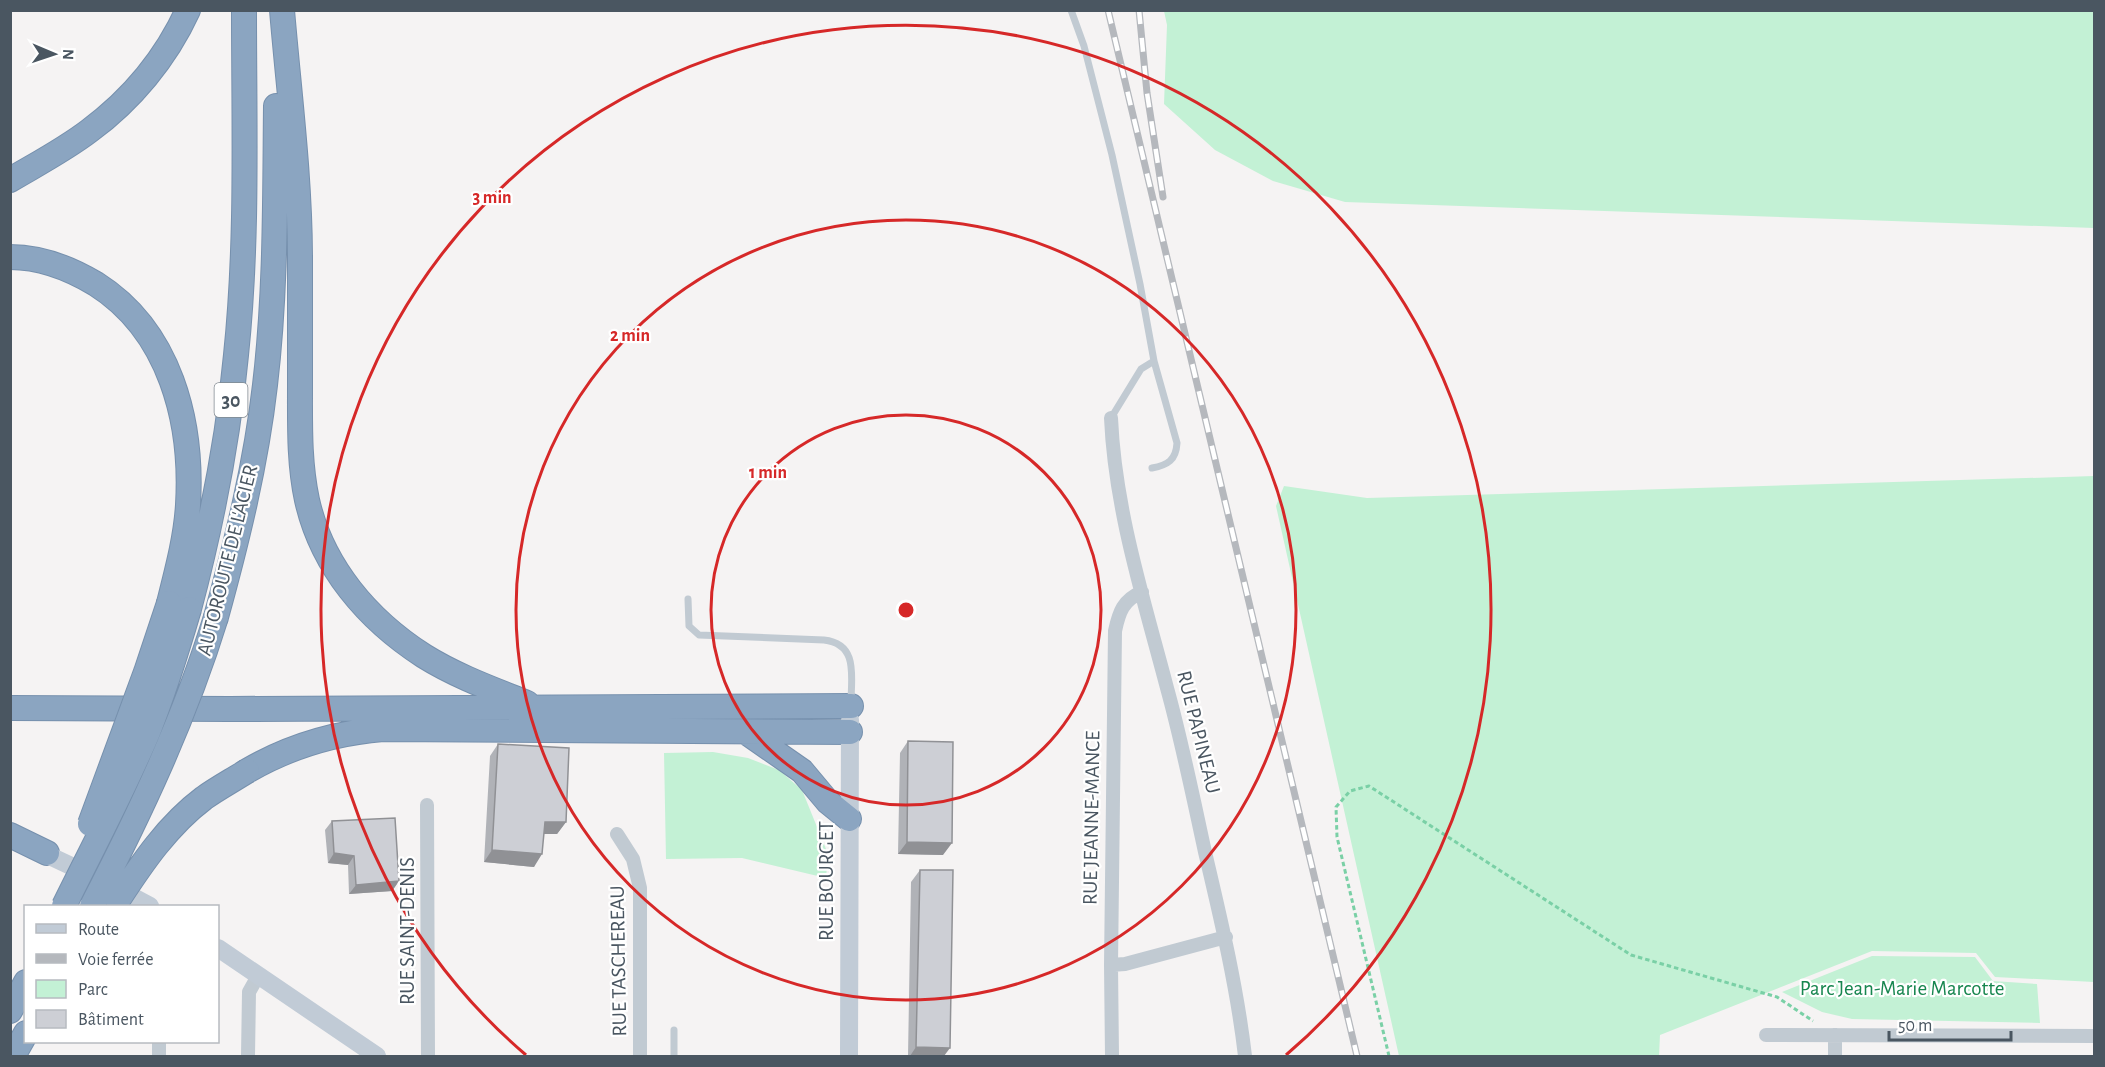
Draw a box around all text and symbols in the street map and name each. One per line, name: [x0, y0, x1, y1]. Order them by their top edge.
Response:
north arrow: [24, 24, 84, 84]
text: N: [60, 49, 76, 60]
text: 3 min: [472, 189, 512, 207]
text: 2 min: [610, 327, 650, 345]
road number: 30: [214, 383, 248, 417]
street label: AUTOROUTE DE L'ACIER: [194, 463, 261, 658]
text: 1 min: [749, 464, 787, 482]
centre of rings: [896, 600, 916, 620]
street label: RUE PAPINEAU: [1173, 668, 1224, 796]
street label: RUE JEANNE-MANCE: [1079, 731, 1104, 905]
street label: RUE BOURGET: [816, 821, 837, 941]
street label: RUE SAINT-DENIS: [397, 857, 418, 1005]
street label: RUE TASCHEREAU: [607, 885, 630, 1037]
legend: [24, 905, 219, 1043]
text: Route: [78, 921, 119, 939]
text: Voie ferrée: [78, 951, 153, 969]
park label: Parc Jean-Marie Marcotte: [1800, 978, 2004, 999]
text: Parc: [78, 981, 108, 999]
scale bar: [1889, 1004, 2010, 1042]
text: Bâtiment: [78, 1011, 144, 1029]
text: 50 m: [1898, 1017, 1932, 1035]

